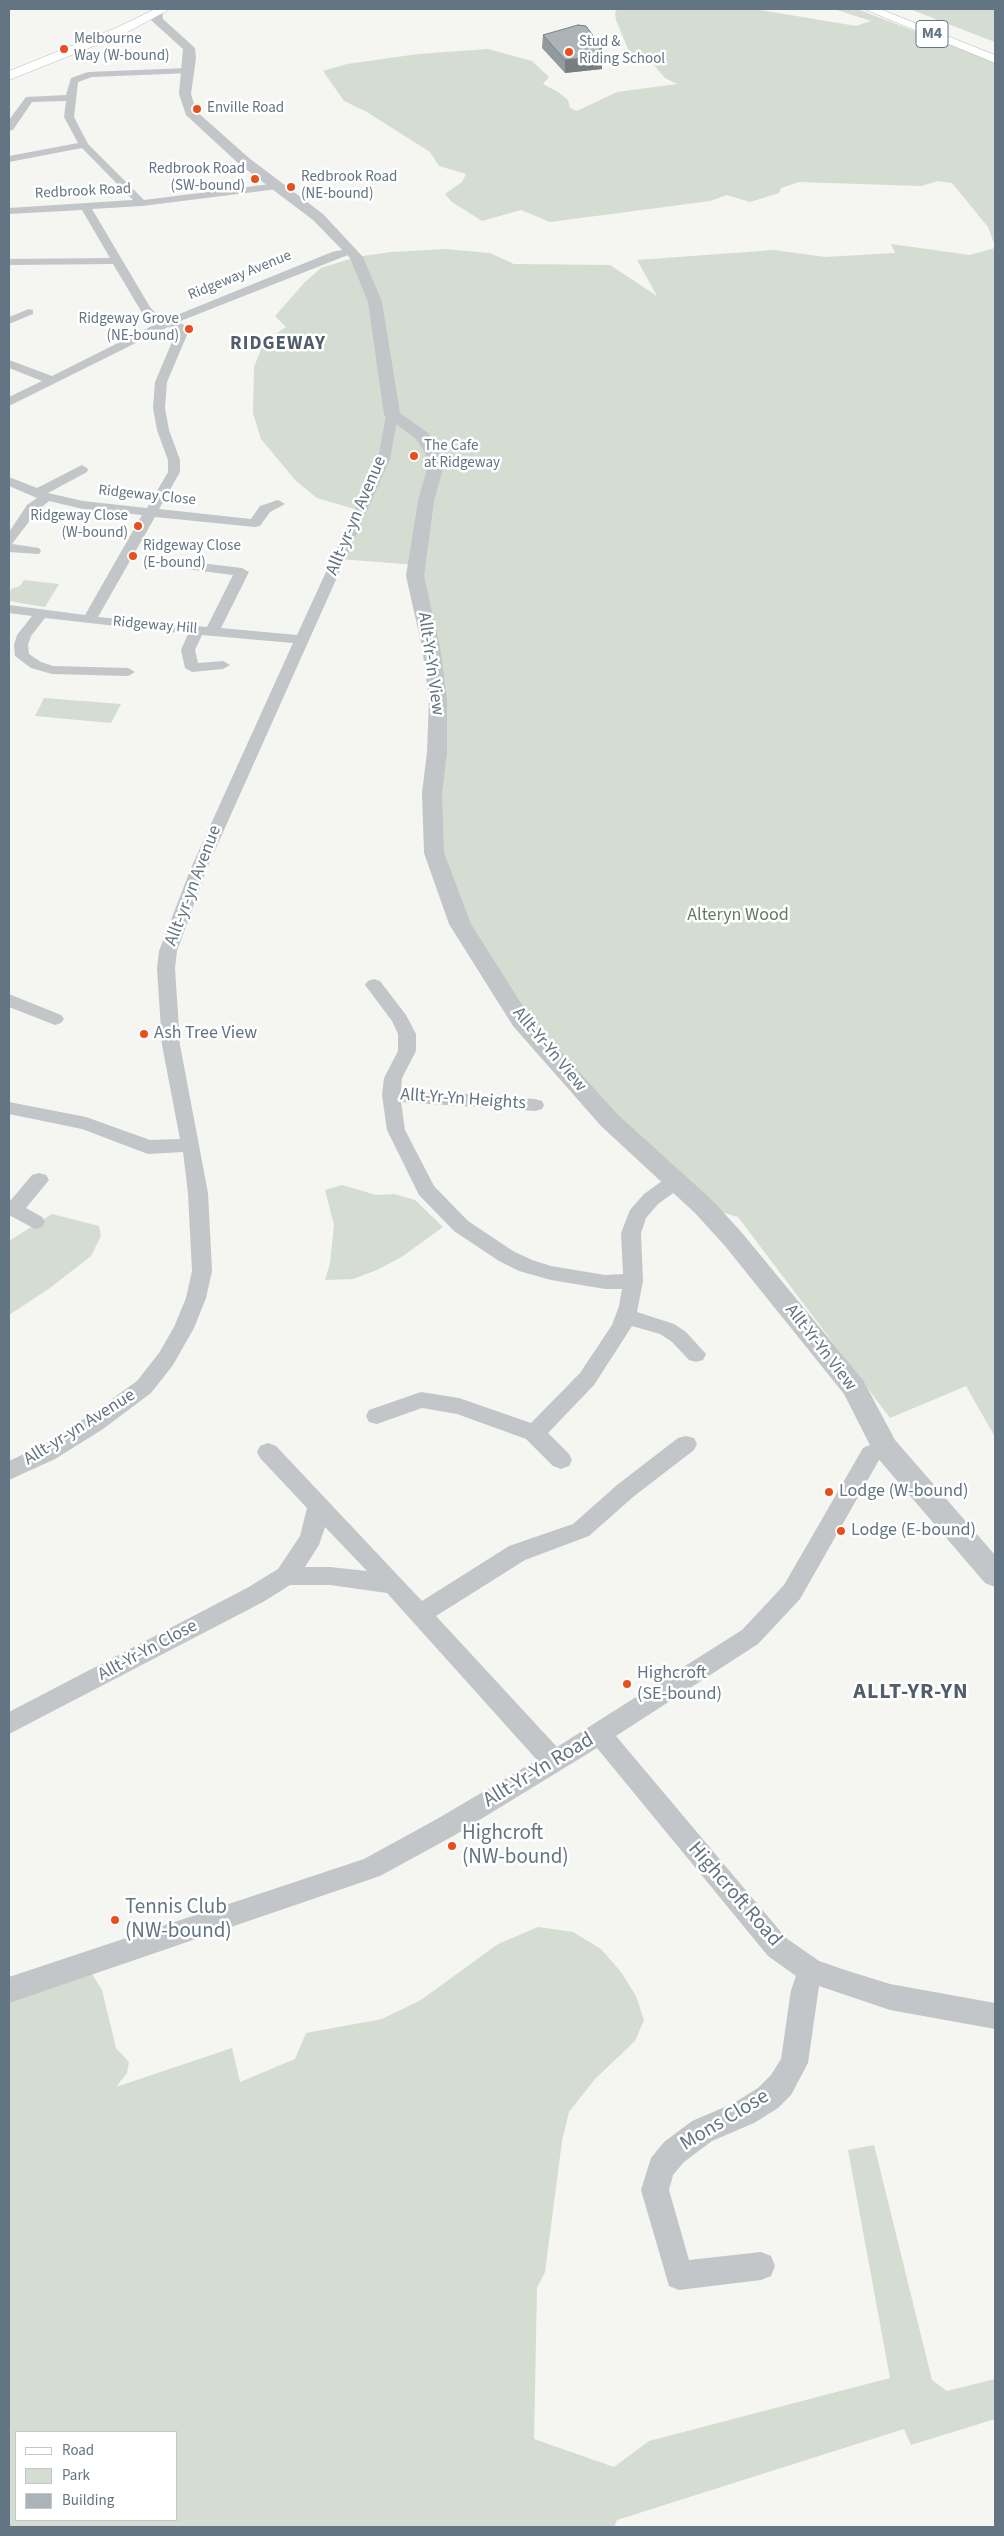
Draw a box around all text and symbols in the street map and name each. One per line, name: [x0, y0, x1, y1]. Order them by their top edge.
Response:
road number: M4: [916, 20, 948, 48]
place label: Melbourne Way (W-bound): [74, 31, 170, 66]
place label: Stud & Riding School: [579, 34, 665, 69]
marker: Melbourne Way (W-bound): [58, 43, 70, 55]
marker: Stud & Riding School: [563, 46, 575, 58]
place label: Enville Road: [207, 100, 284, 118]
marker: Enville Road: [191, 103, 203, 115]
place label: Redbrook Road (SW-bound): [149, 161, 245, 196]
place label: Redbrook Road (NE-bound): [301, 169, 397, 204]
marker: Redbrook Road (SW-bound): [249, 173, 261, 185]
street label: Redbrook Road: [34, 180, 132, 204]
marker: Redbrook Road (NE-bound): [285, 181, 297, 193]
street label: Ridgeway Avenue: [186, 247, 294, 305]
place label: Ridgeway Grove (NE-bound): [79, 311, 179, 346]
marker: Ridgeway Grove (NE-bound): [183, 323, 195, 335]
district label: RIDGEWAY: [229, 334, 327, 356]
place label: The Cafe at Ridgeway: [424, 438, 500, 473]
marker: The Cafe at Ridgeway: [408, 450, 420, 462]
street label: Allt-yr-yn Avenue: [322, 453, 392, 579]
street label: Ridgeway Close: [97, 482, 197, 510]
place label: Ridgeway Close (W-bound): [30, 508, 128, 543]
marker: Ridgeway Close (W-bound): [132, 520, 144, 532]
place label: Ridgeway Close (E-bound): [143, 538, 241, 573]
marker: Ridgeway Close (E-bound): [127, 550, 139, 562]
street label: Allt-Yr-Yn View: [412, 611, 448, 717]
street label: Ridgeway Hill: [112, 613, 198, 639]
street label: Allt-yr-yn Avenue: [161, 823, 227, 949]
park label: Alteryn Wood: [687, 905, 789, 927]
street label: Allt-Yr-Yn View: [507, 1003, 591, 1097]
place label: Ash Tree View: [154, 1023, 257, 1045]
marker: Ash Tree View: [138, 1028, 150, 1040]
street label: Allt-Yr-Yn Heights: [400, 1085, 526, 1115]
street label: Allt-Yr-Yn View: [779, 1300, 861, 1396]
street label: Allt-yr-yn Avenue: [20, 1385, 140, 1471]
place label: Lodge (W-bound): [839, 1481, 968, 1503]
marker: Lodge (W-bound): [823, 1486, 835, 1498]
place label: Lodge (E-bound): [851, 1520, 976, 1542]
marker: Lodge (E-bound): [835, 1525, 847, 1537]
street label: Allt-Yr-Yn Close: [95, 1616, 201, 1686]
place label: Highcroft (SE-bound): [637, 1663, 722, 1706]
marker: Highcroft (SE-bound): [621, 1678, 633, 1690]
district label: ALLT-YR-YN: [852, 1680, 970, 1706]
street label: Allt-Yr-Yn Road: [479, 1728, 599, 1814]
place label: Highcroft (NW-bound): [462, 1821, 569, 1871]
street label: Highcroft Road: [682, 1837, 786, 1953]
marker: Highcroft (NW-bound): [446, 1840, 458, 1852]
place label: Tennis Club (NW-bound): [125, 1895, 232, 1945]
marker: Tennis Club (NW-bound): [109, 1914, 121, 1926]
street label: Mons Close: [676, 2085, 774, 2157]
legend: [15, 2431, 178, 2521]
text: Road: [62, 2440, 94, 2461]
text: Park: [62, 2465, 90, 2486]
text: Building: [62, 2490, 114, 2511]

